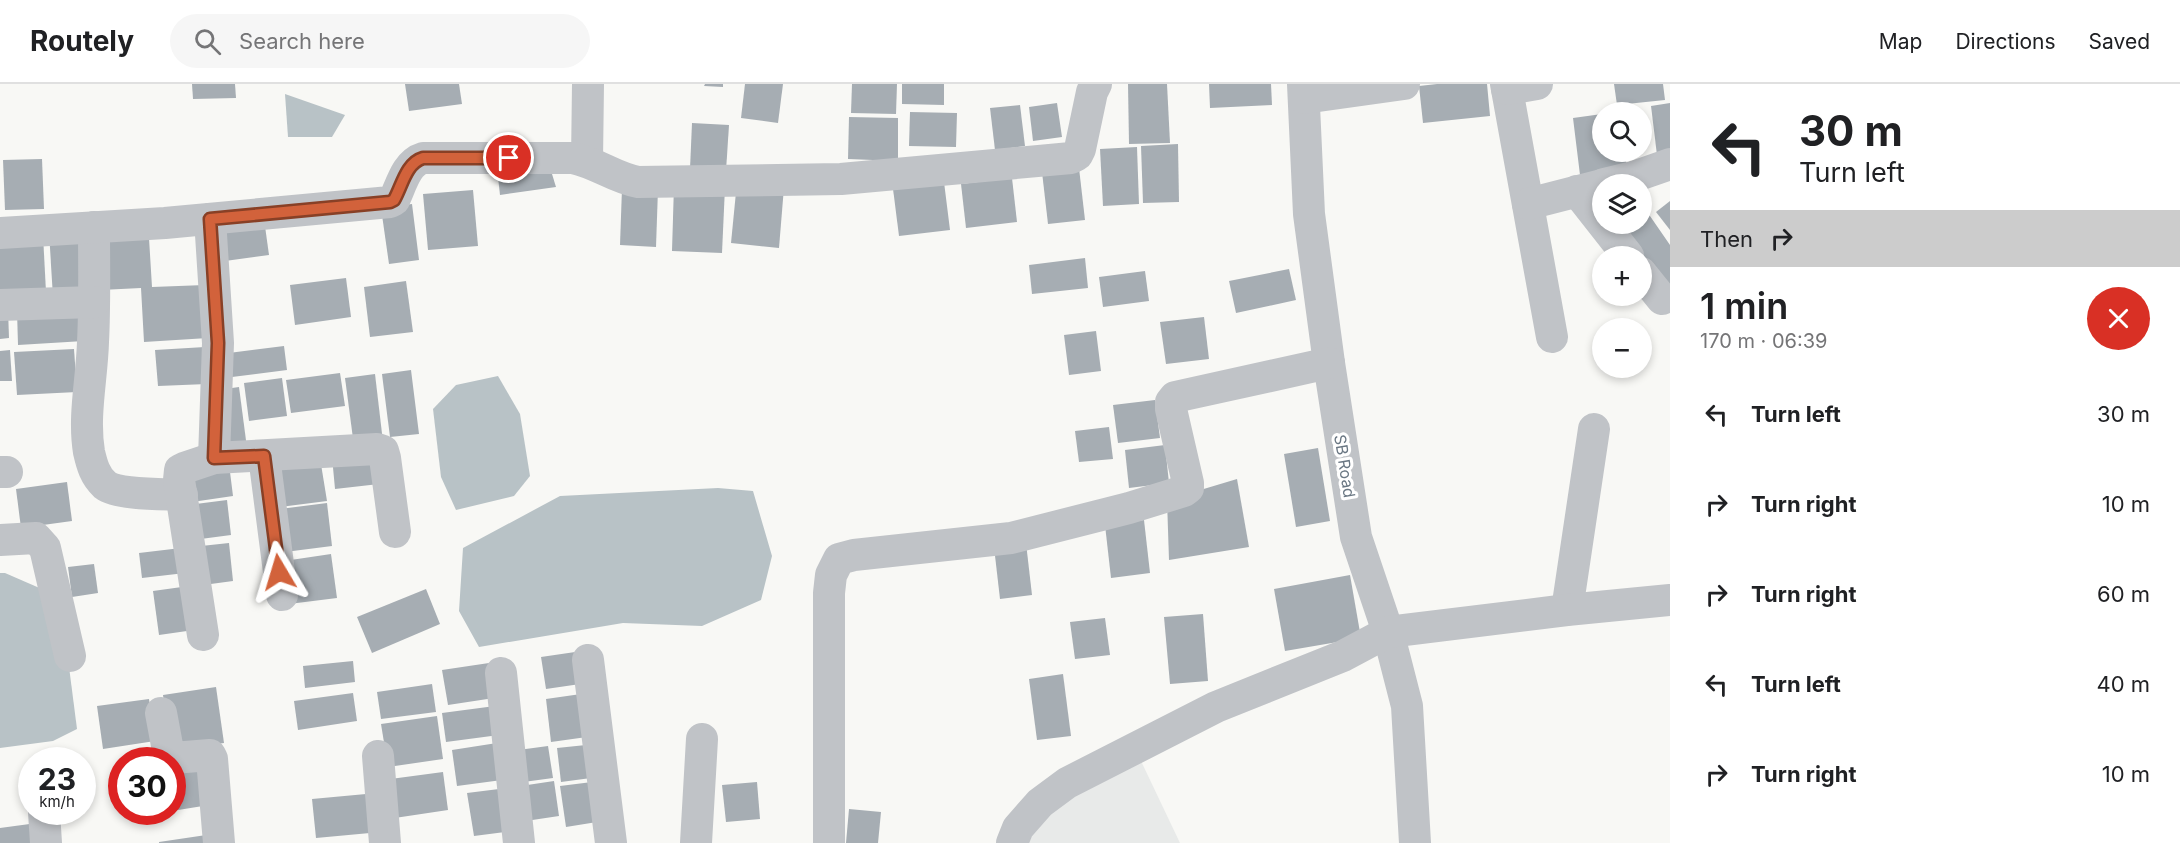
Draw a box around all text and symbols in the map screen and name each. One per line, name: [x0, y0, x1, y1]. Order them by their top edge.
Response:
search box: [170, 14, 590, 68]
text: Routely: [30, 24, 134, 58]
icon: search: [191, 25, 224, 58]
text: Search here: [239, 28, 365, 54]
text: Map: [1879, 29, 1922, 54]
text: Directions: [1955, 29, 2056, 54]
text: Saved: [2089, 29, 2150, 54]
map controls: [1592, 102, 1652, 378]
button: search: [1592, 102, 1652, 162]
text: 30 m: [1799, 105, 1903, 156]
icon: left: [1700, 108, 1778, 186]
pin: [483, 132, 534, 183]
icon: arrive: [492, 141, 525, 174]
text: Turn left: [1799, 156, 1905, 189]
button: layers: [1592, 174, 1652, 234]
icon: right: [1765, 222, 1798, 255]
text: Then: [1700, 226, 1753, 252]
button: +: [1592, 246, 1652, 306]
text: 1 min: [1700, 284, 1788, 328]
button: close: [2087, 287, 2150, 350]
button: −: [1592, 318, 1652, 378]
text: 170 m · 06:39: [1700, 329, 1827, 353]
icon: left: [1700, 398, 1733, 431]
text: Turn left: [1751, 401, 1841, 427]
text: 30 m: [2097, 401, 2150, 427]
street label: SB Road: [1330, 433, 1360, 499]
icon: right: [1700, 488, 1733, 521]
text: Turn right: [1751, 491, 1857, 517]
text: 10 m: [2102, 491, 2150, 517]
position arrow: [247, 540, 311, 604]
icon: right: [1700, 578, 1733, 611]
text: Turn right: [1751, 581, 1857, 607]
text: 60 m: [2097, 581, 2150, 607]
icon: left: [1700, 668, 1733, 701]
text: Turn left: [1751, 671, 1841, 697]
text: 40 m: [2096, 671, 2150, 697]
speed limit sign: 30: [108, 747, 186, 825]
icon: right: [1700, 758, 1733, 791]
text: 23: [38, 761, 76, 797]
text: Turn right: [1751, 761, 1857, 787]
text: 10 m: [2102, 761, 2150, 787]
text: km/h: [39, 792, 75, 811]

